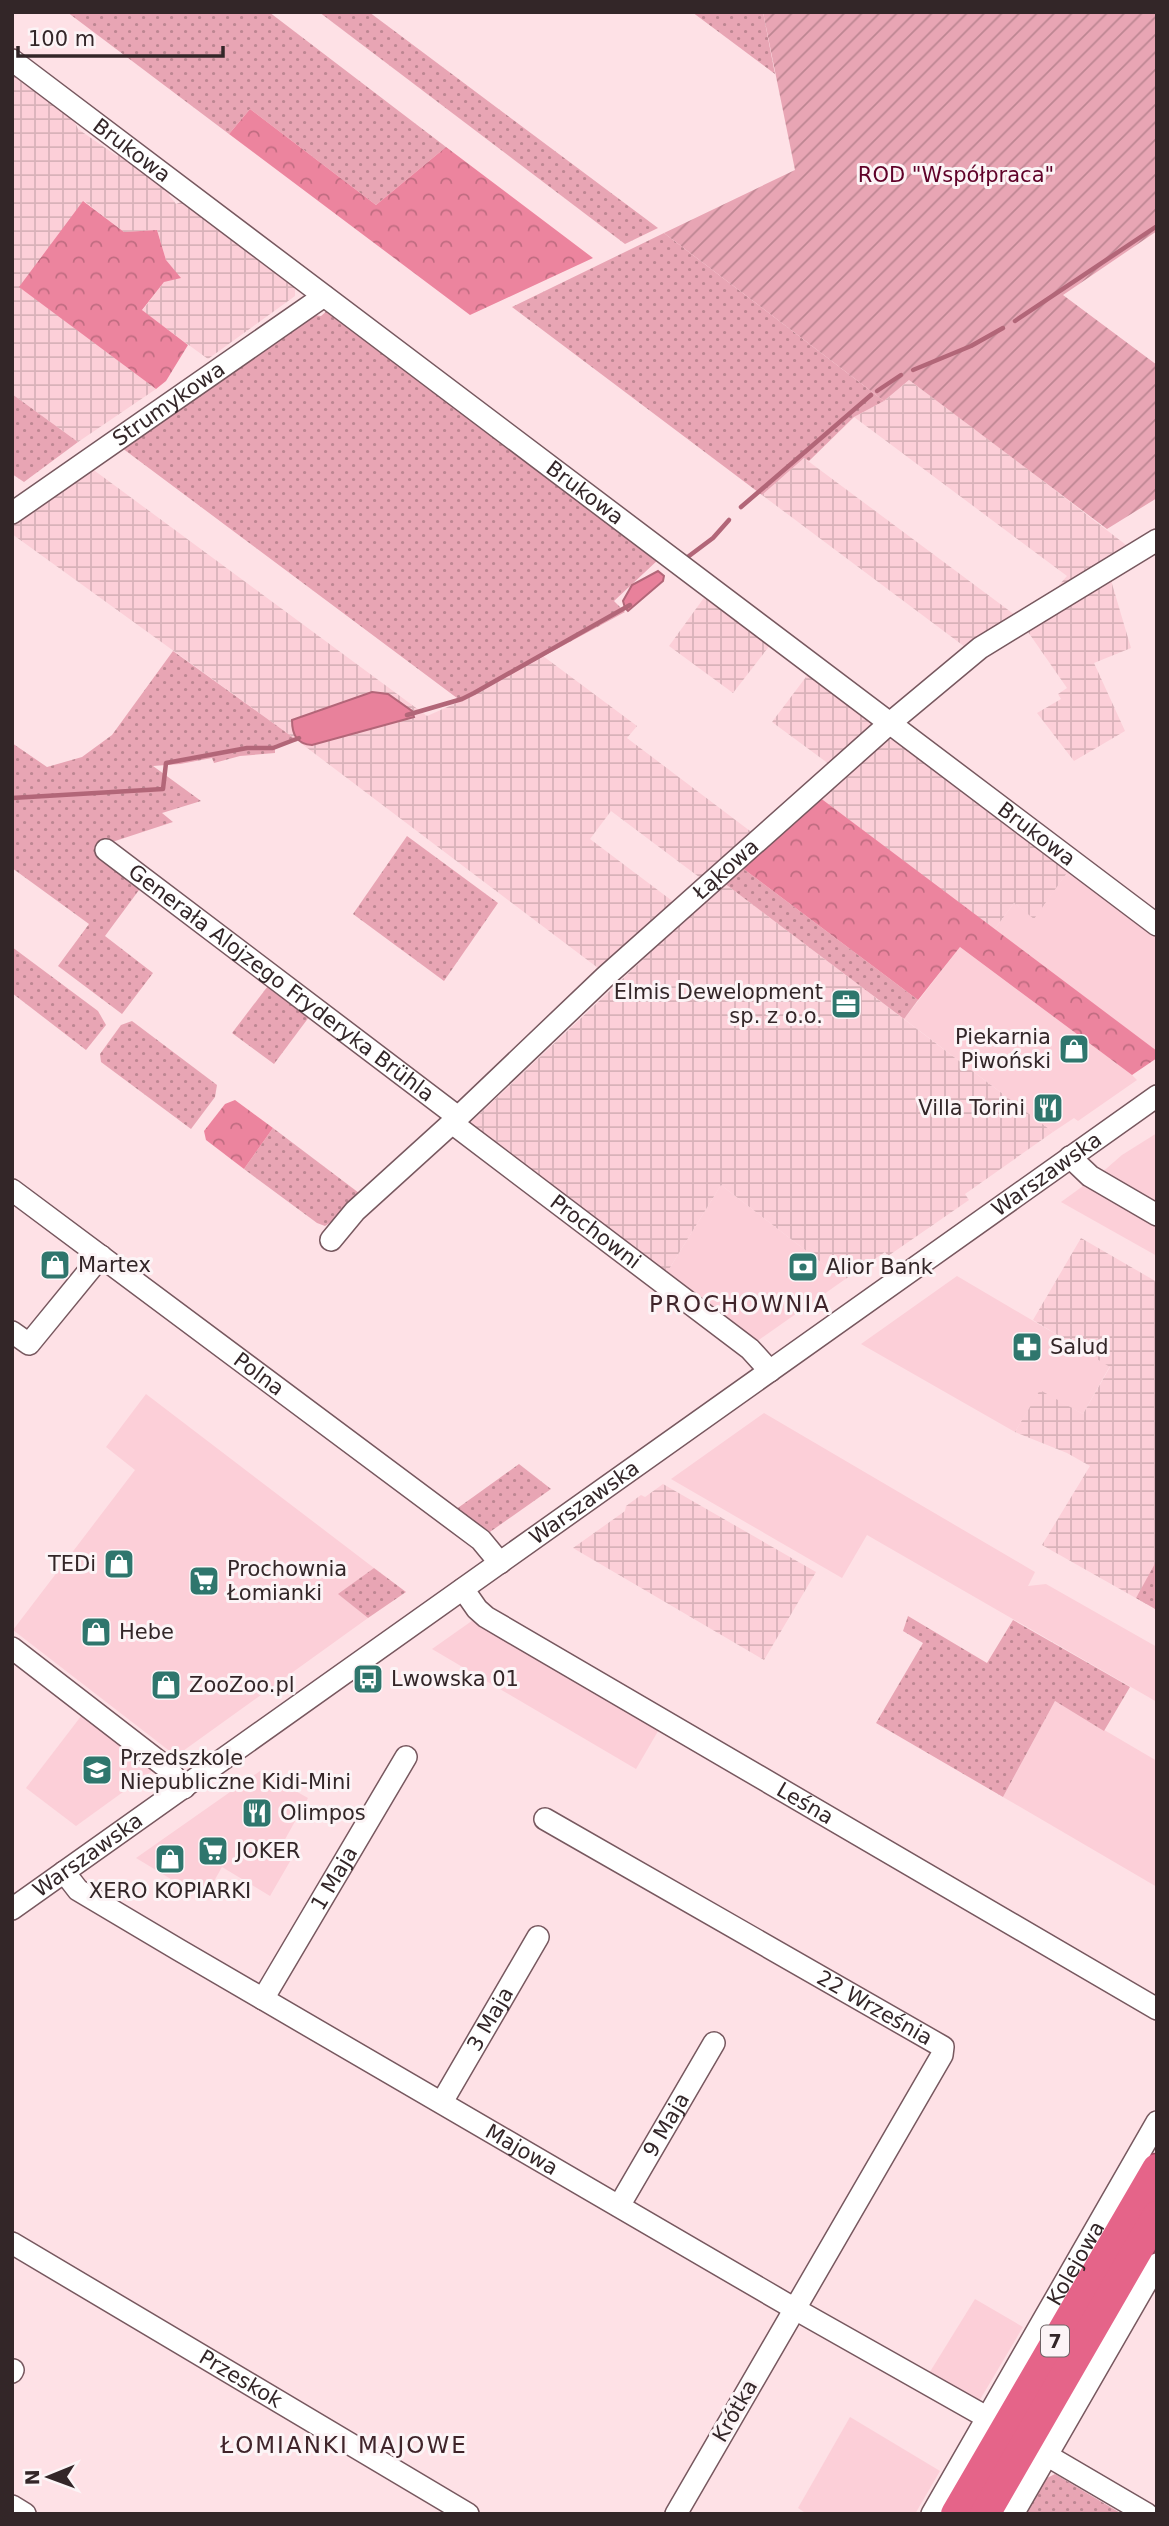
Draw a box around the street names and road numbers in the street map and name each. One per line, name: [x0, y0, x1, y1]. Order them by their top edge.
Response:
street label: Brukowa: [88, 114, 175, 187]
street label: Strumykowa: [108, 357, 229, 451]
street label: Brukowa: [541, 456, 628, 530]
street label: Brukowa: [993, 797, 1080, 871]
street label: Łąkowa: [688, 834, 763, 905]
street label: Generała Alojzego Fryderyka Brühla: [124, 859, 439, 1106]
street label: Warszawska: [987, 1127, 1106, 1221]
street label: Prochowni: [545, 1190, 645, 1274]
street label: Polna: [229, 1348, 289, 1401]
street label: Warszawska: [525, 1456, 644, 1550]
street label: Leśna: [773, 1778, 838, 1829]
street label: Warszawska: [28, 1808, 147, 1902]
street label: 1 Maja: [306, 1842, 362, 1915]
street label: 22 Września: [813, 1965, 937, 2050]
street label: 3 Maja: [462, 1983, 518, 2055]
street label: 9 Maja: [638, 2089, 694, 2161]
street label: Majowa: [481, 2119, 562, 2180]
street label: Kolejowa: [1042, 2217, 1109, 2310]
road number: 7: [1041, 2326, 1069, 2356]
street label: Przeskok: [195, 2345, 287, 2413]
street label: Krótka: [708, 2376, 762, 2446]

